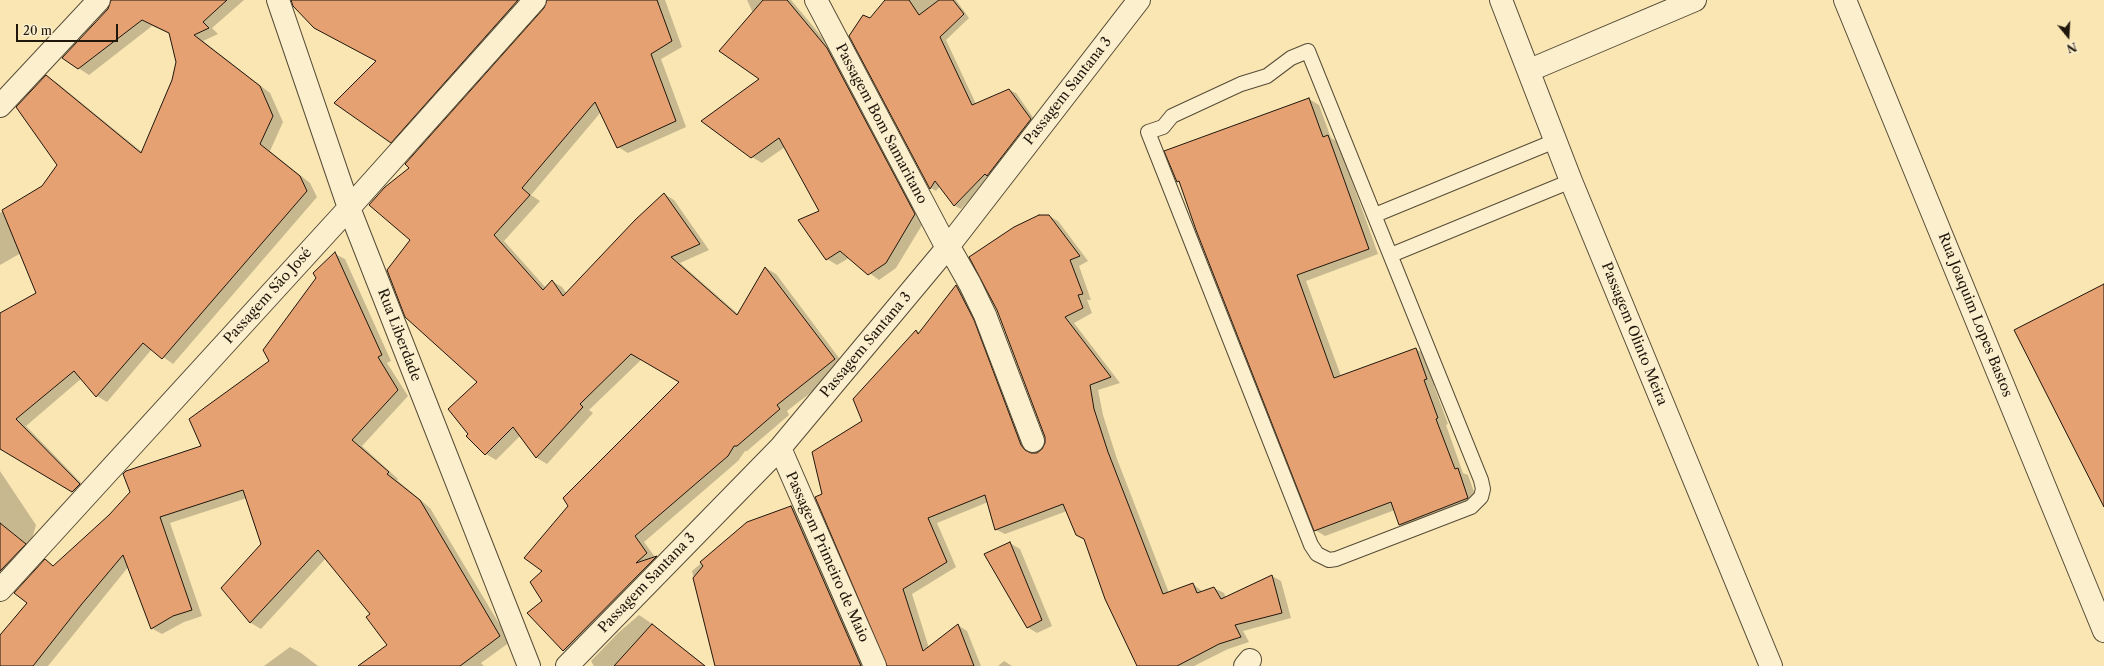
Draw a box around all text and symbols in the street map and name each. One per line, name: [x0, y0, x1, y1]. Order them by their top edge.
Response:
scale bar: [18, 16, 120, 42]
north arrow: [2048, 16, 2088, 56]
text: 20 m: [23, 23, 52, 38]
street label: Passagem Santana 3: [1021, 34, 1115, 148]
text: N: [2065, 39, 2078, 56]
street label: Passagem Bom Samaritano: [832, 41, 930, 207]
street label: Rua Joaquim Lopes Bastos: [1934, 230, 2016, 400]
street label: Passagem São José: [221, 245, 315, 347]
street label: Passagem Olinto Meira: [1598, 260, 1670, 408]
street label: Rua Liberdade: [374, 286, 424, 384]
street label: Passagem Santana 3: [817, 289, 915, 401]
street label: Passagem Primeiro de Maio: [782, 469, 872, 645]
street label: Passagem Santana 3: [595, 530, 699, 636]

